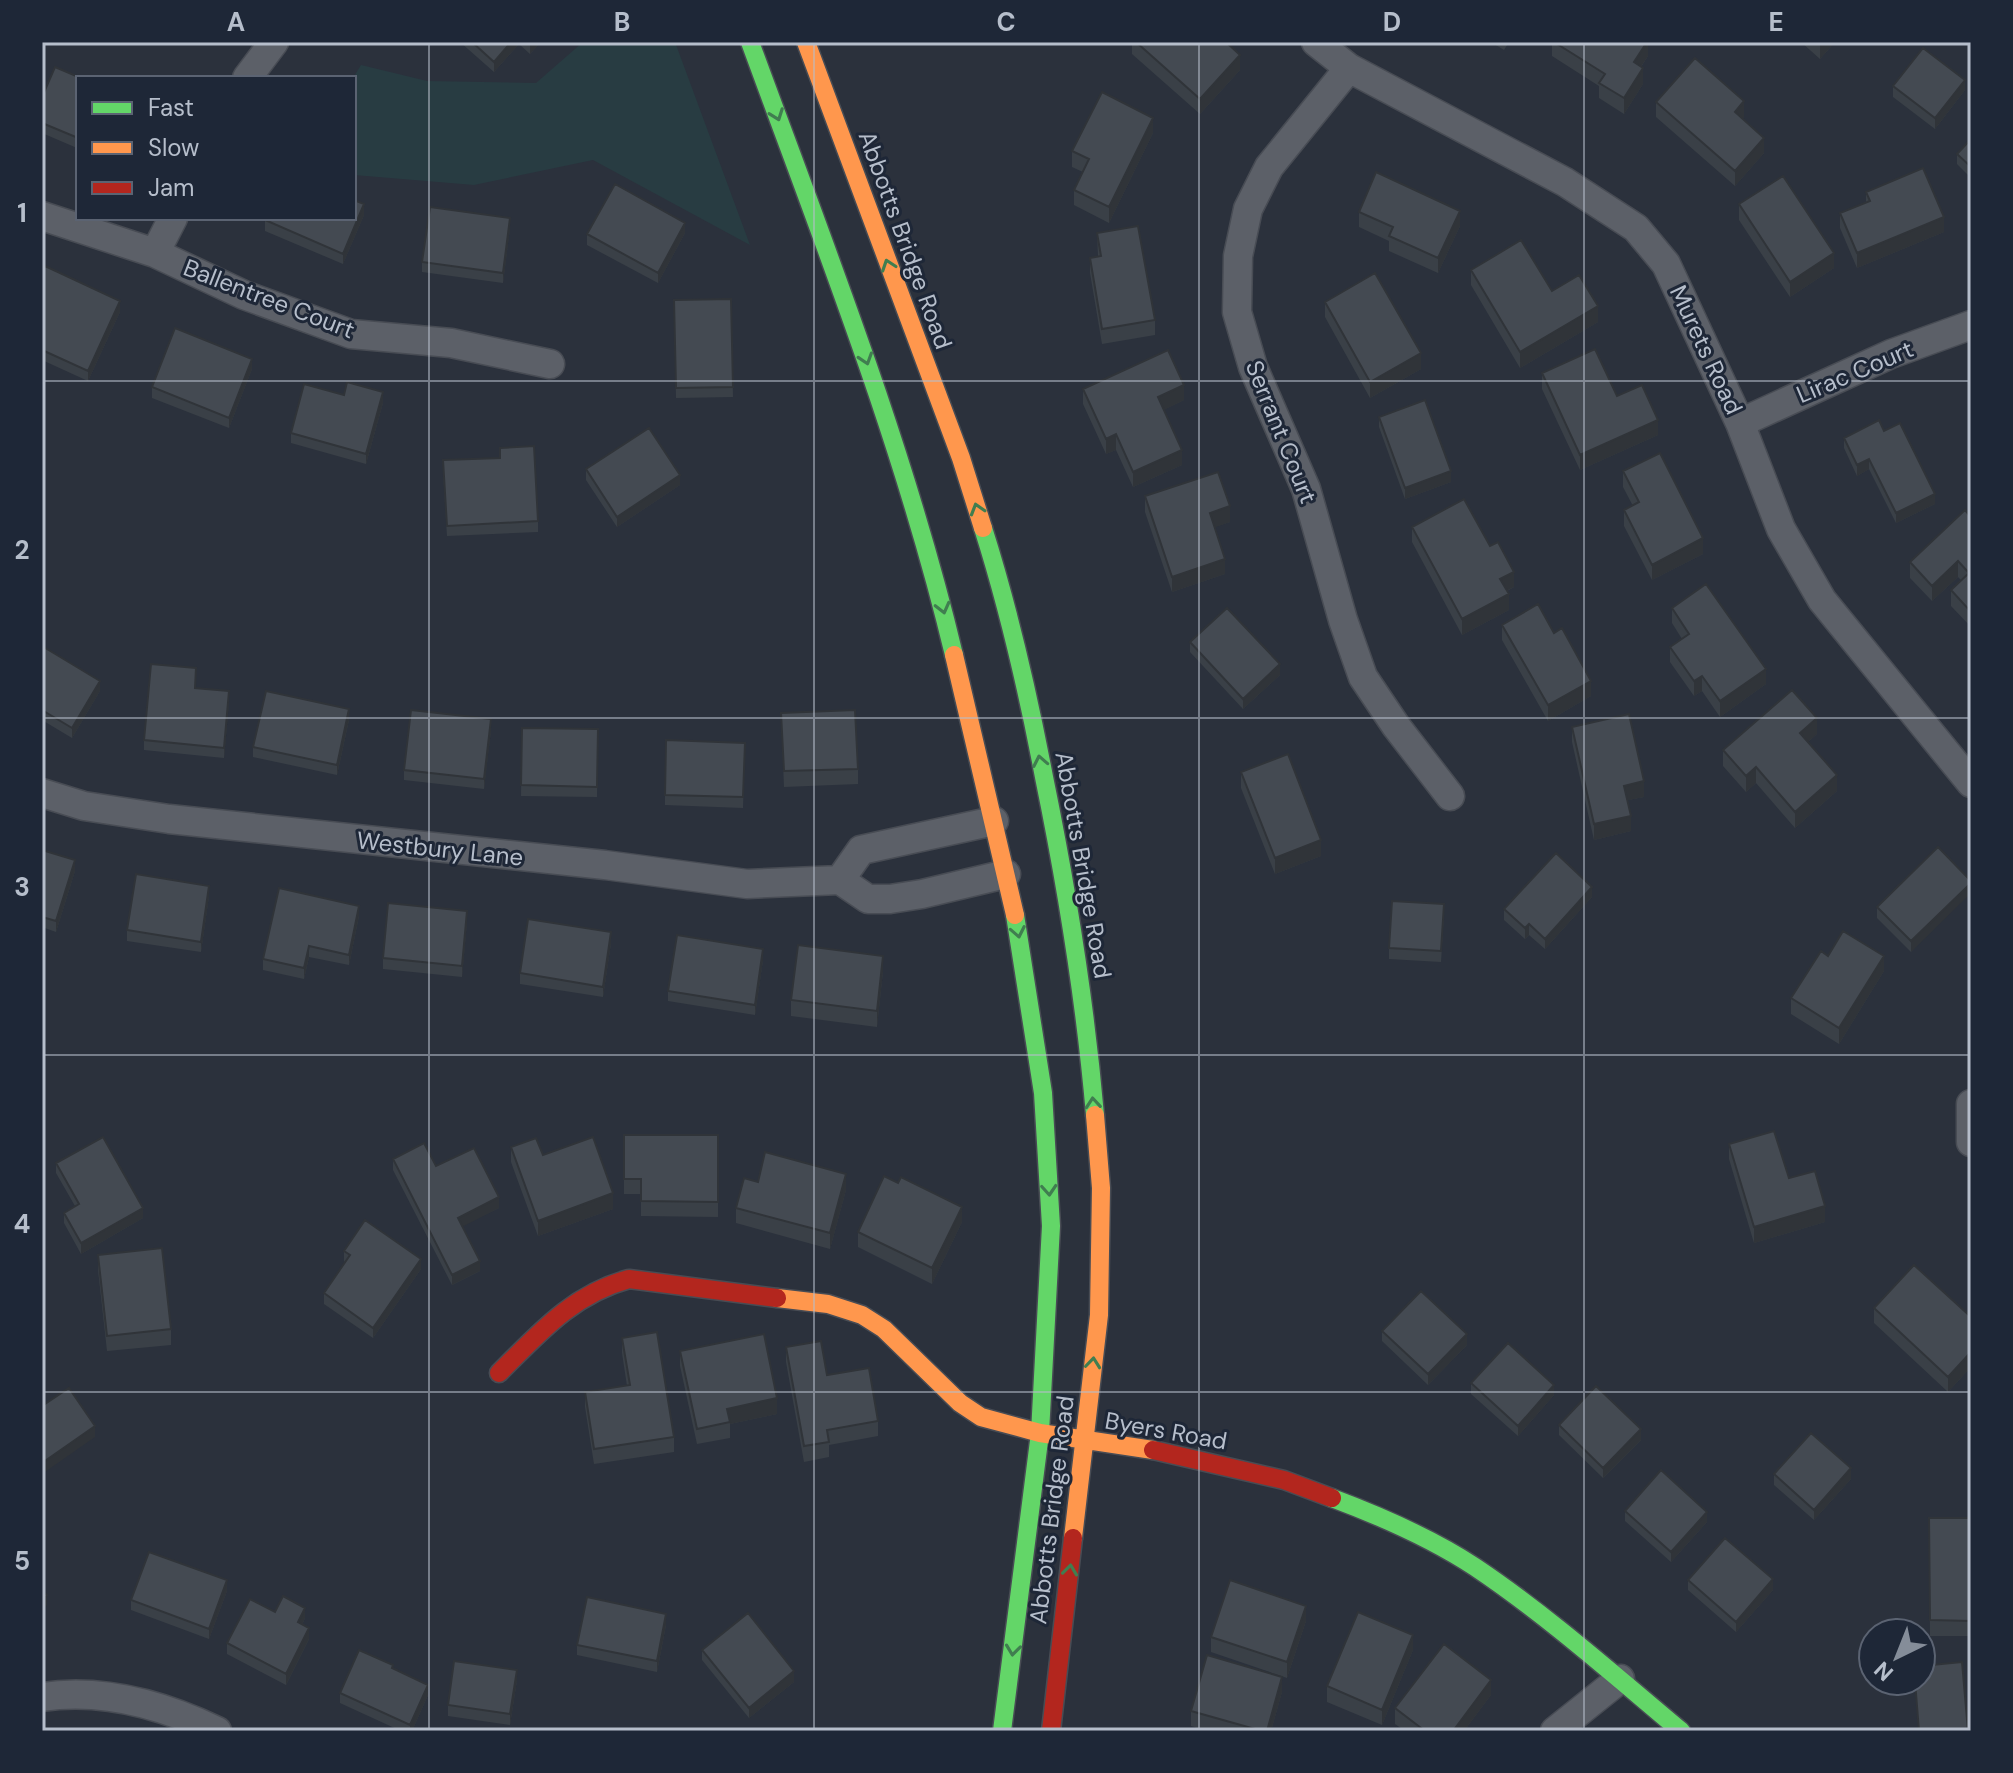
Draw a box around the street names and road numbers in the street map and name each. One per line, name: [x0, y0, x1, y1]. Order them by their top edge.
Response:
street label: Abbotts Bridge Road: [852, 126, 959, 353]
street label: Ballentree Court: [179, 252, 359, 345]
street label: Murets Road: [1663, 280, 1750, 419]
street label: Lirac Court: [1792, 333, 1918, 410]
street label: Serrant Court: [1239, 356, 1324, 508]
street label: Abbotts Bridge Road: [1048, 749, 1119, 981]
street label: Westbury Lane: [355, 824, 525, 873]
street label: Abbotts Bridge Road: [1022, 1394, 1081, 1626]
street label: Byers Road: [1103, 1405, 1230, 1456]

